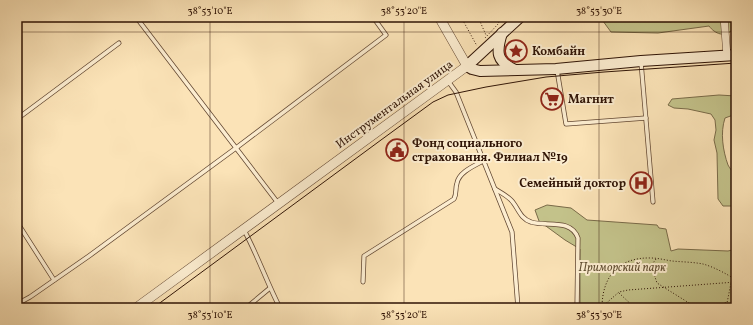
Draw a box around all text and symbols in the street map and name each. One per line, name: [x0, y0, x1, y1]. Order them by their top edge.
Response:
text: 38°53'10"E: [188, 4, 233, 18]
text: 38°53'20"E: [381, 4, 427, 18]
text: 38°53'30"E: [576, 4, 622, 18]
place icon: Комбайн: [503, 38, 529, 64]
place label: Комбайн: [532, 44, 585, 60]
street label: Инструментальная улица: [333, 57, 456, 153]
supermarket icon: Магнит: [539, 86, 565, 112]
place label: Магнит: [568, 92, 614, 108]
place label: Фонд социального страхования. Филиал №19: [412, 136, 568, 166]
public building icon: Фонд социального страхования. Филиал №19: [384, 137, 410, 163]
hospital icon: Семейный доктор: [628, 170, 654, 196]
place label: Семейный доктор: [519, 176, 626, 192]
park label: Приморский парк: [578, 260, 666, 276]
text: 38°53'10"E: [188, 308, 233, 322]
text: 38°53'20"E: [381, 308, 427, 322]
text: 38°53'30"E: [576, 308, 622, 322]

